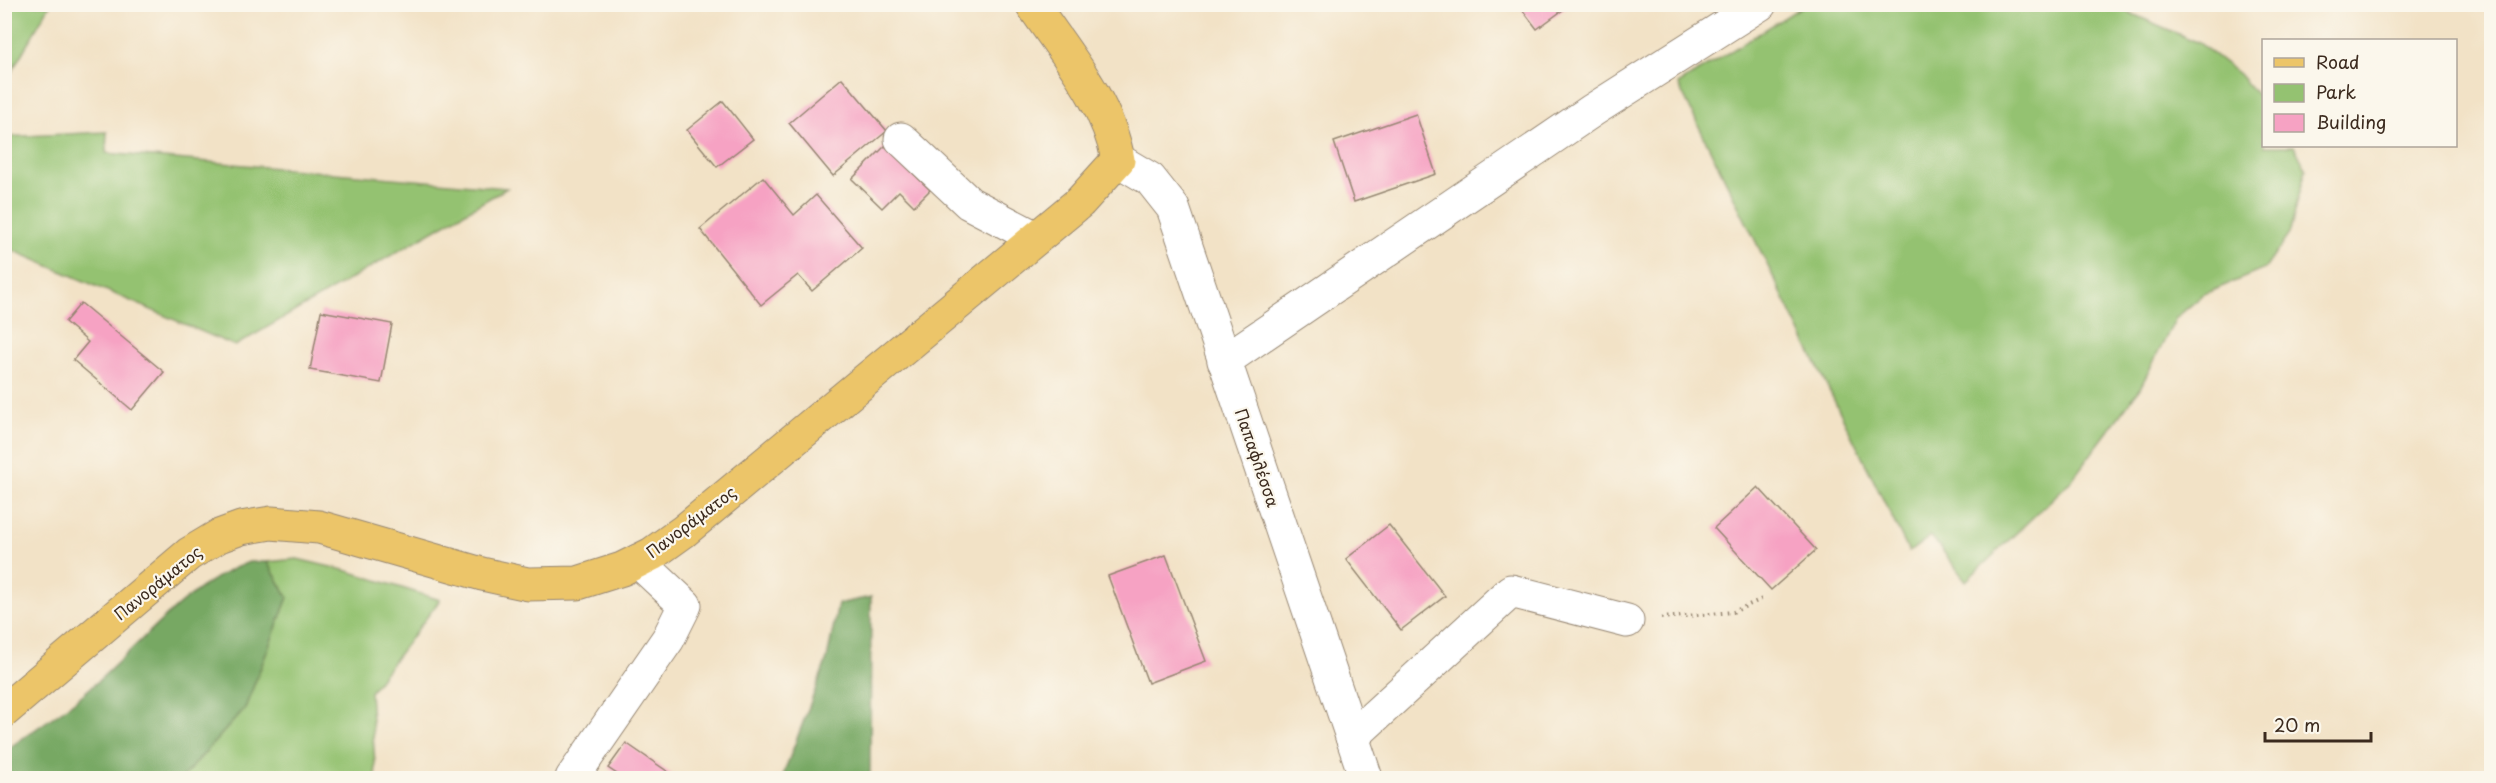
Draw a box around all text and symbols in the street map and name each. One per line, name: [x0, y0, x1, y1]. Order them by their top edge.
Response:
legend: [2262, 39, 2457, 147]
text: Road: [2316, 48, 2360, 75]
text: Park: [2316, 78, 2356, 105]
text: Building: [2316, 108, 2386, 135]
street label: Παπαφλέσσα: [1230, 405, 1286, 510]
street label: Πανοράματος: [641, 480, 740, 563]
street label: Πανοράματος: [108, 539, 206, 625]
scale bar: [2265, 705, 2372, 743]
text: 20 m: [2274, 711, 2320, 738]

